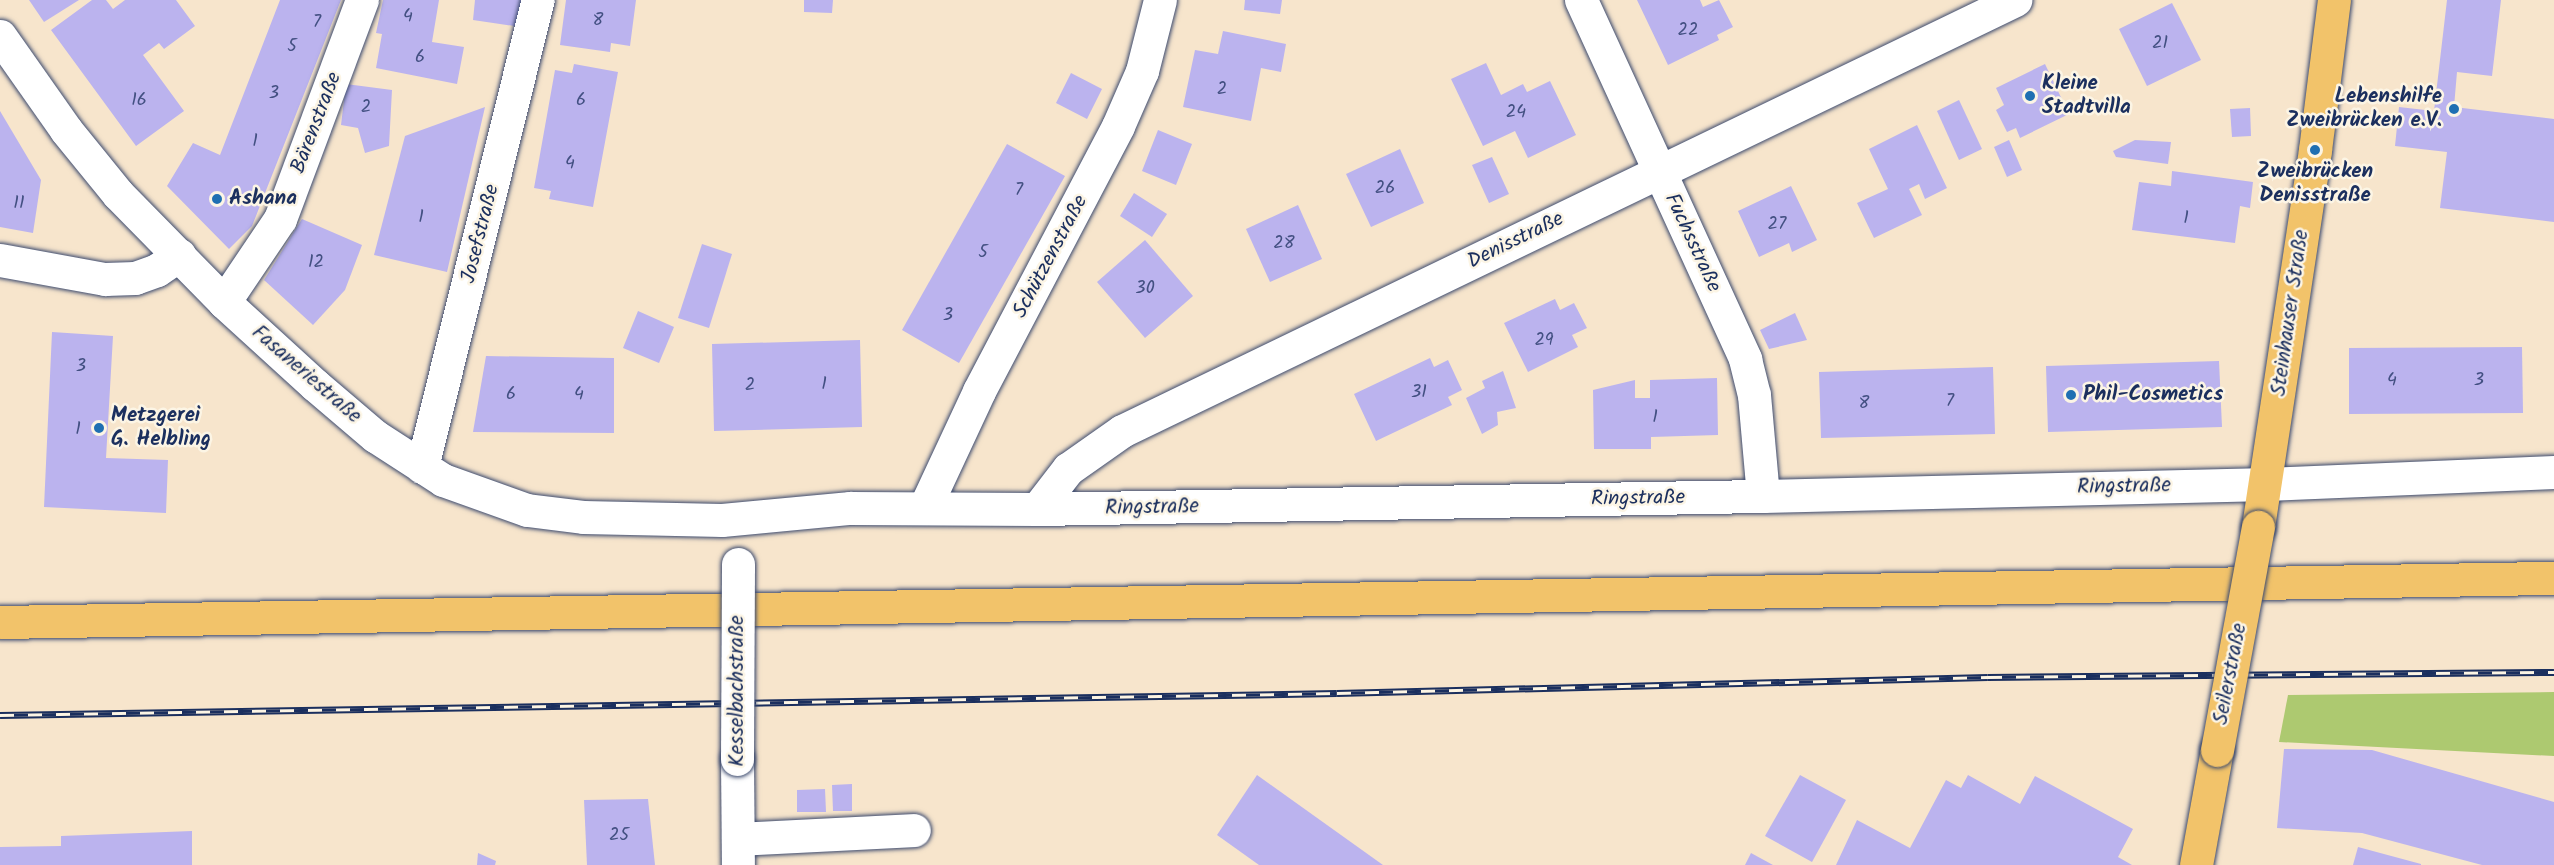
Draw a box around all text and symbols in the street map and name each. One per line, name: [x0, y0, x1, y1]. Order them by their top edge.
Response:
house number: 4: [403, 6, 413, 28]
house number: 8: [593, 10, 603, 32]
house number: 7: [313, 12, 321, 34]
house number: 22: [1678, 20, 1698, 42]
house number: 21: [2152, 33, 2168, 55]
house number: 5: [287, 36, 297, 58]
house number: 6: [415, 47, 425, 69]
street label: Bärenstraße: [286, 69, 348, 177]
place label: Kleine Stadtvilla: [2042, 71, 2131, 121]
house number: 2: [1217, 79, 1227, 101]
house number: 3: [269, 83, 279, 105]
place label: Lebenshilfe Zweibrücken e.V.: [2286, 84, 2442, 134]
marker: Kleine Stadtvilla: [2023, 89, 2037, 103]
house number: 16: [131, 90, 147, 112]
house number: 6: [576, 90, 586, 112]
house number: 2: [361, 97, 371, 119]
house number: 24: [1506, 102, 1526, 124]
marker: Lebenshilfe Zweibrücken e.V.: [2447, 102, 2461, 116]
house number: 1: [252, 131, 258, 153]
marker: Zweibrücken Denisstraße: [2308, 143, 2322, 157]
house number: 4: [565, 153, 575, 175]
place label: Zweibrücken Denisstraße: [2257, 159, 2373, 209]
house number: 26: [1375, 178, 1395, 200]
house number: 7: [1015, 180, 1023, 202]
street label: Josefstraße: [457, 182, 505, 286]
place label: Ashana: [229, 186, 297, 212]
street label: Fuchsstraße: [1658, 190, 1726, 296]
street label: Schützenstraße: [1008, 191, 1094, 323]
marker: Ashana: [210, 192, 224, 206]
house number: 11: [13, 193, 25, 215]
house number: 1: [418, 207, 424, 229]
street label: Denisstraße: [1464, 207, 1568, 275]
house number: 1: [2183, 208, 2189, 230]
house number: 27: [1768, 214, 1786, 236]
street label: Steinhauser Straße: [2267, 228, 2315, 398]
house number: 28: [1273, 233, 1295, 255]
house number: 5: [978, 242, 988, 264]
house number: 12: [308, 252, 324, 274]
house number: 30: [1135, 278, 1155, 300]
house number: 3: [943, 305, 953, 327]
street label: Fasaneriestraße: [246, 320, 366, 430]
house number: 29: [1534, 330, 1554, 352]
house number: 3: [76, 356, 86, 378]
house number: 4: [2387, 370, 2397, 392]
house number: 3: [2474, 370, 2484, 392]
house number: 1: [821, 374, 827, 396]
house number: 2: [745, 375, 755, 397]
house number: 31: [1411, 382, 1427, 404]
place label: Phil-Cosmetics: [2083, 382, 2223, 408]
house number: 6: [506, 384, 516, 406]
house number: 4: [574, 384, 584, 406]
marker: Phil-Cosmetics: [2064, 388, 2078, 402]
house number: 7: [1946, 391, 1954, 413]
house number: 8: [1859, 393, 1869, 415]
place label: Metzgerei G. Helbling: [111, 403, 211, 453]
house number: 1: [1652, 407, 1658, 429]
house number: 1: [75, 419, 81, 441]
marker: Metzgerei G. Helbling: [92, 421, 106, 435]
street label: Ringstraße: [2077, 474, 2171, 500]
street label: Ringstraße: [1591, 486, 1685, 512]
street label: Ringstraße: [1105, 495, 1199, 521]
street label: Kesselbachstraße: [725, 615, 751, 767]
street label: Seilerstraße: [2209, 621, 2253, 727]
house number: 25: [609, 825, 629, 847]

